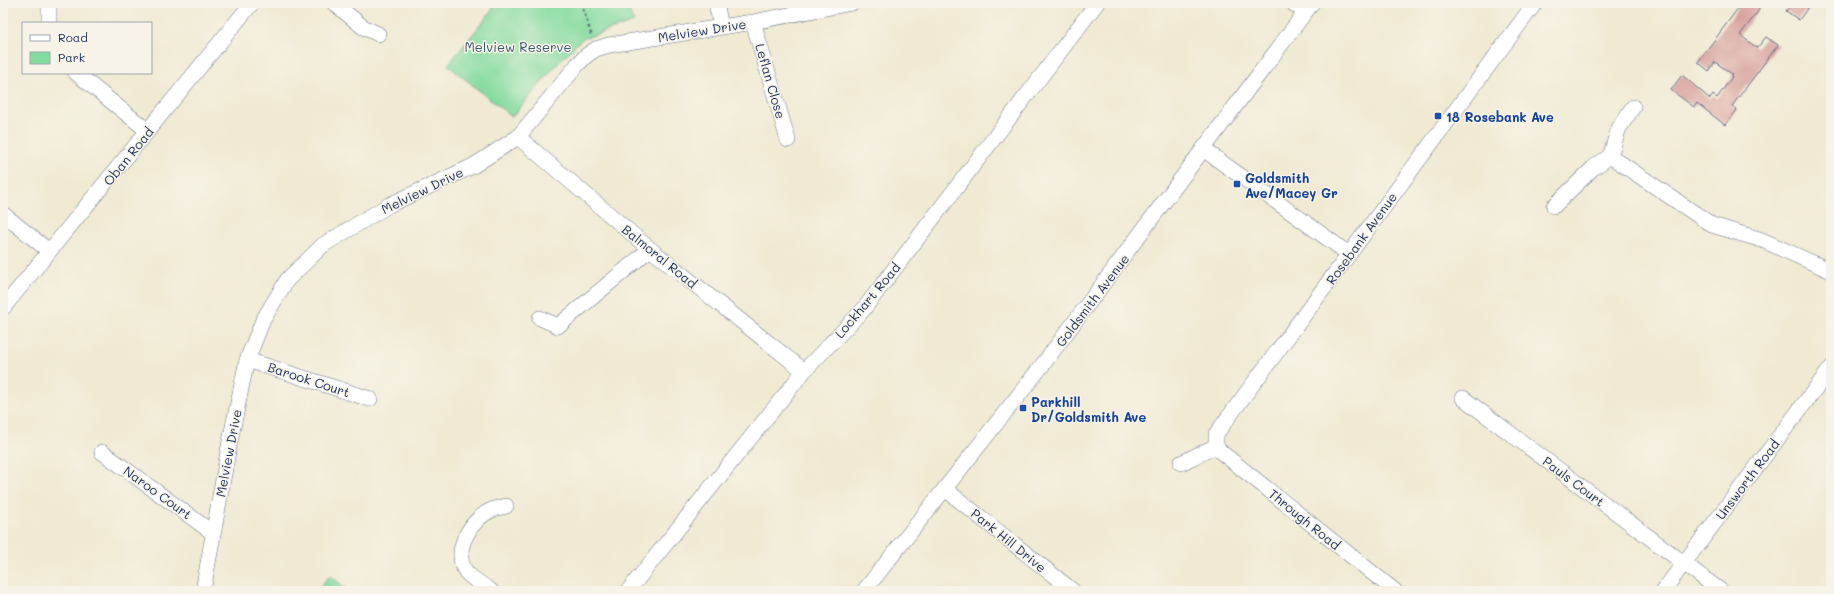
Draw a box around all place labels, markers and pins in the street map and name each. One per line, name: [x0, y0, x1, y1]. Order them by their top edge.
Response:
place label: 18 Rosebank Ave: [1446, 108, 1554, 125]
marker: 18 Rosebank Ave: [1433, 111, 1443, 121]
place label: Goldsmith Ave/Macey Gr: [1245, 169, 1338, 202]
marker: Goldsmith Ave/Macey Gr: [1232, 179, 1242, 189]
place label: Parkhill Dr/Goldsmith Ave: [1031, 393, 1146, 425]
marker: Parkhill Dr/Goldsmith Ave: [1018, 403, 1028, 413]

